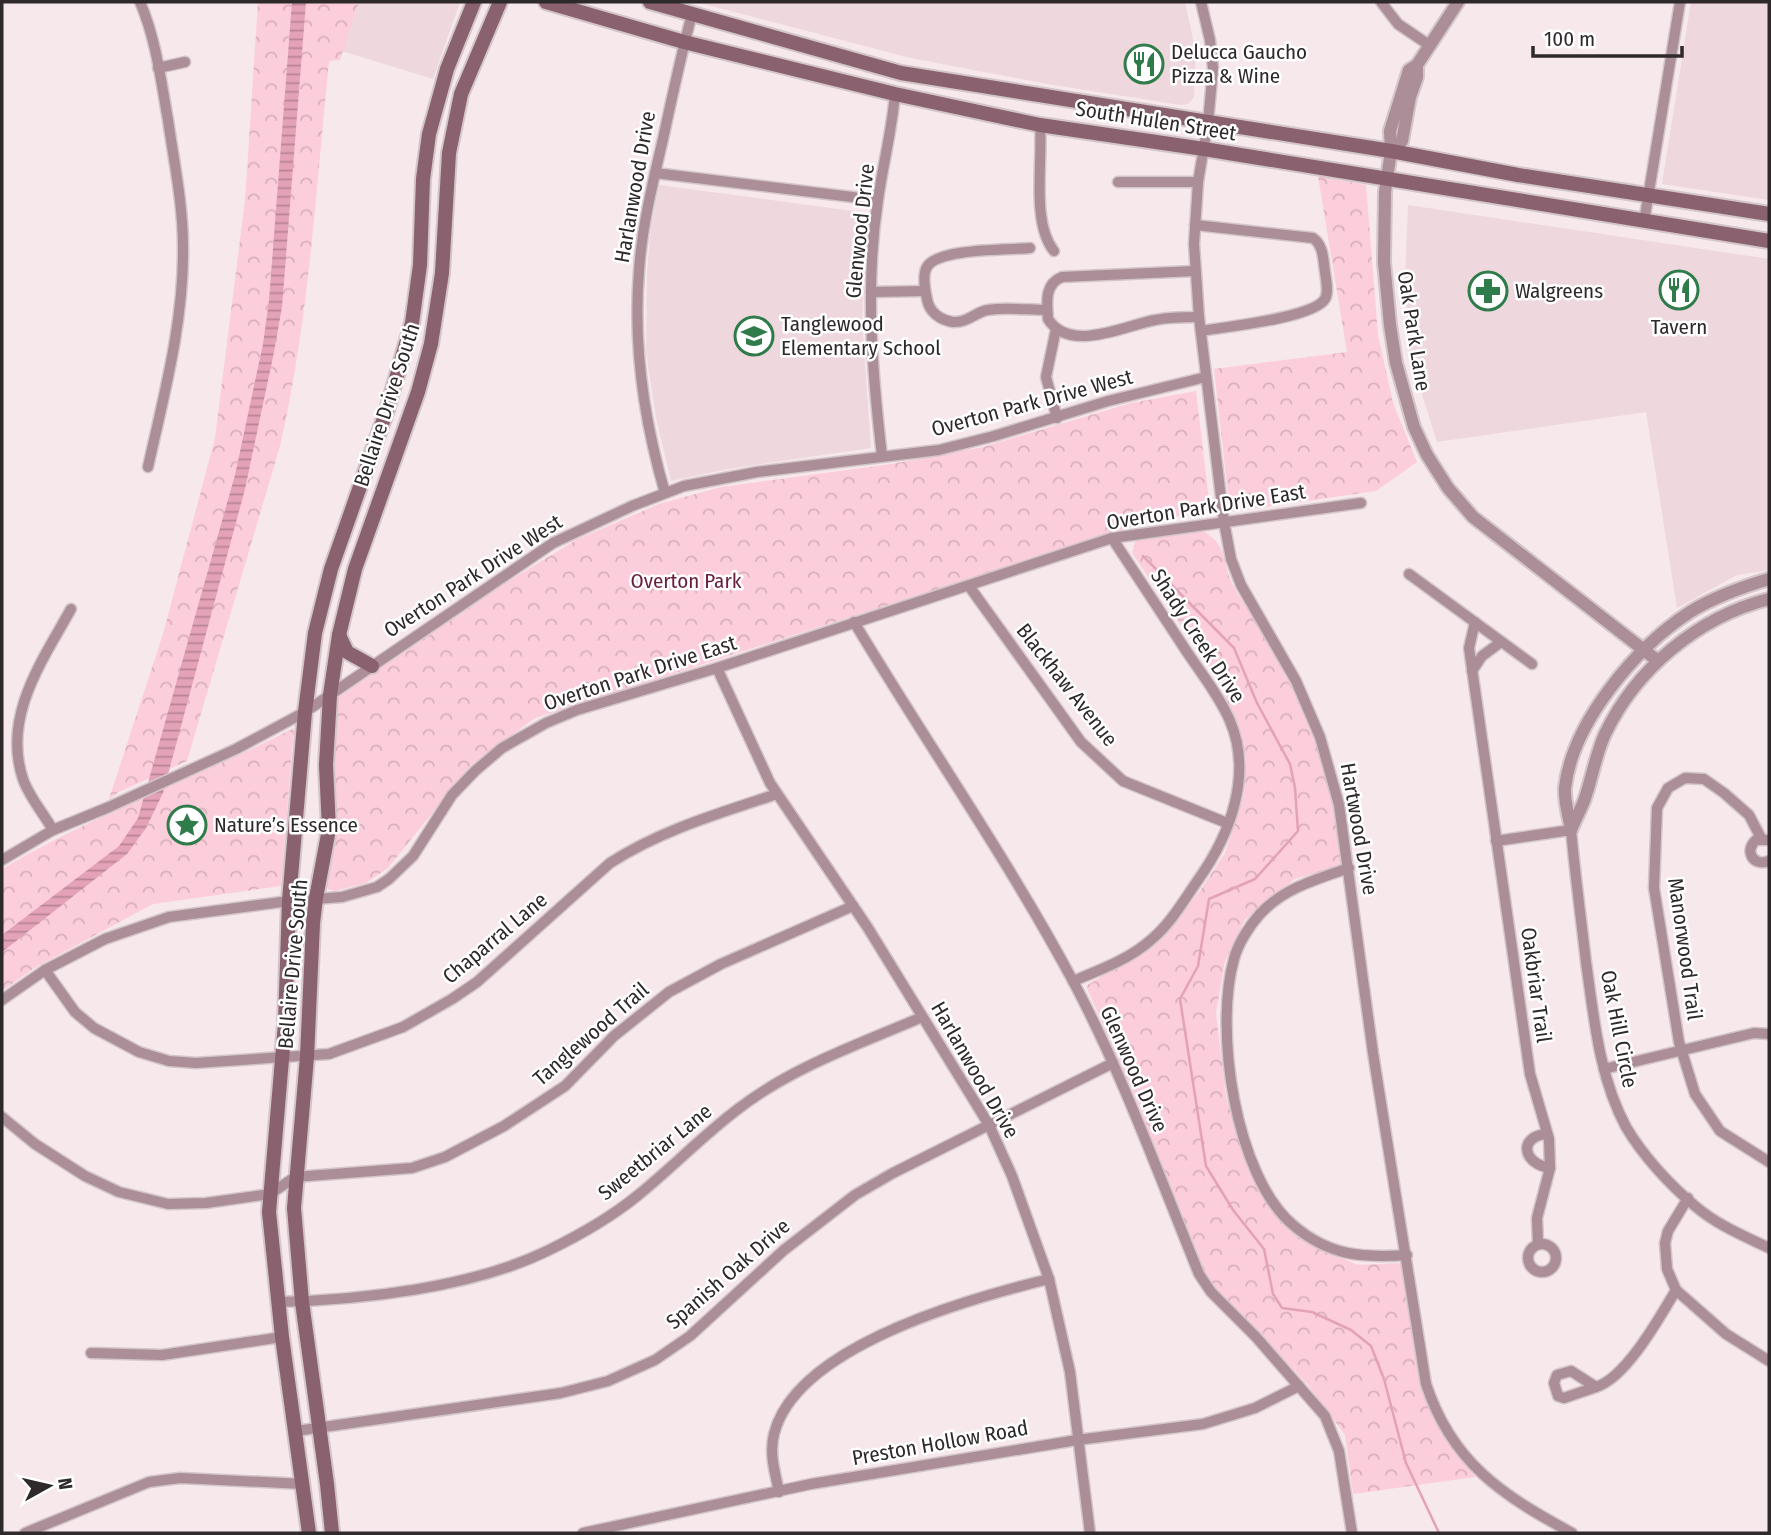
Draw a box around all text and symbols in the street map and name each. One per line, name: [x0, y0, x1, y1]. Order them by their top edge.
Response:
scale bar: [1533, 14, 1682, 58]
text: 100 m: [1544, 26, 1595, 52]
place label: Delucca Gaucho Pizza & Wine: [1171, 39, 1307, 89]
restaurant icon: Delucca Gaucho Pizza & Wine: [1123, 43, 1165, 85]
street label: South Hulen Street: [1074, 95, 1238, 147]
street label: Harlanwood Drive: [609, 109, 661, 265]
street label: Glenwood Drive: [840, 162, 880, 300]
street label: Oak Park Lane: [1392, 269, 1436, 393]
restaurant icon: Tavern: [1658, 269, 1700, 311]
pharmacy icon: Walgreens: [1467, 270, 1509, 312]
place label: Walgreens: [1515, 278, 1603, 304]
place label: Tanglewood Elementary School: [781, 311, 941, 361]
place label: Tavern: [1651, 314, 1707, 340]
school or university icon: Tanglewood Elementary School: [733, 315, 775, 357]
street label: Bellaire Drive South: [348, 320, 426, 490]
street label: Overton Park Drive West: [929, 364, 1136, 442]
street label: Overton Park Drive East: [1105, 478, 1307, 536]
street label: Overton Park Drive West: [379, 509, 567, 643]
street label: Shady Creek Drive: [1145, 564, 1251, 708]
park label: Overton Park: [630, 568, 742, 594]
street label: Blackhaw Avenue: [1011, 618, 1123, 752]
street label: Overton Park Drive East: [540, 630, 740, 716]
street label: Hartwood Drive: [1335, 761, 1383, 897]
place icon: Nature’s Essence: [166, 804, 208, 846]
place label: Nature’s Essence: [214, 812, 358, 838]
street label: Manorwood Trail: [1662, 876, 1708, 1022]
street label: Bellaire Drive South: [273, 878, 313, 1050]
street label: Chaparral Lane: [437, 887, 553, 989]
street label: Oakbriar Trail: [1515, 926, 1557, 1045]
street label: Oak Hill Circle: [1595, 968, 1643, 1090]
street label: Tanglewood Trail: [528, 976, 654, 1091]
street label: Harlanwood Drive: [925, 997, 1025, 1143]
street label: Glenwood Drive: [1095, 1002, 1173, 1136]
street label: Sweetbriar Lane: [593, 1098, 717, 1206]
street label: Spanish Oak Drive: [661, 1213, 795, 1335]
street label: Preston Hollow Road: [850, 1415, 1030, 1471]
north arrow: [14, 1451, 84, 1521]
text: N: [53, 1476, 78, 1491]

